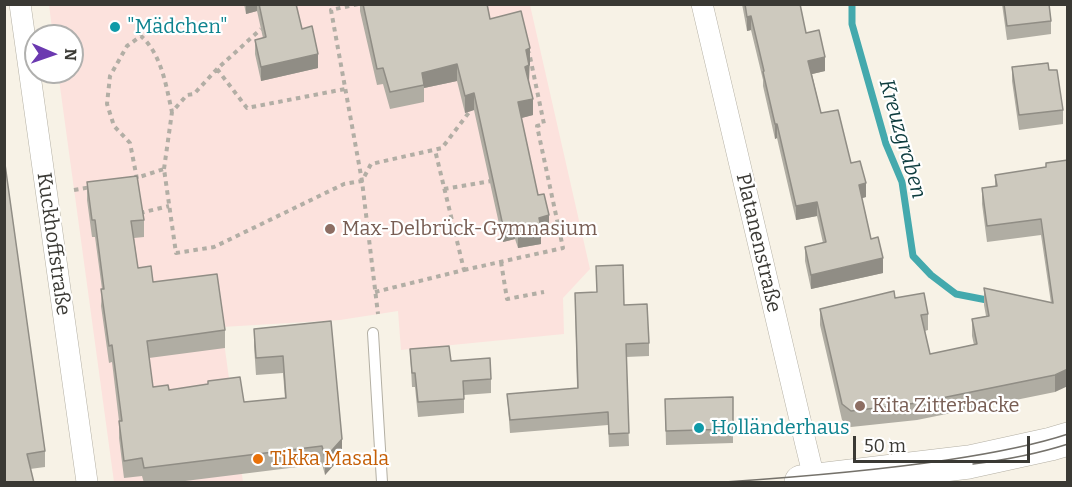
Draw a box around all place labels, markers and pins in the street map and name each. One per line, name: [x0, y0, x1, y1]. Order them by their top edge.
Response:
place label: "Mädchen": [127, 15, 228, 39]
marker: "Mädchen": [108, 20, 122, 34]
place label: Max-Delbrück-Gymnasium: [342, 217, 597, 241]
marker: Max-Delbrück-Gymnasium: [323, 222, 337, 236]
place label: Kita Zitterbacke: [872, 394, 1020, 418]
marker: Kita Zitterbacke: [853, 399, 867, 413]
place label: Holländerhaus: [711, 416, 850, 440]
marker: Holländerhaus: [692, 421, 706, 435]
place label: Tikka Masala: [270, 447, 389, 471]
marker: Tikka Masala: [251, 452, 265, 466]

